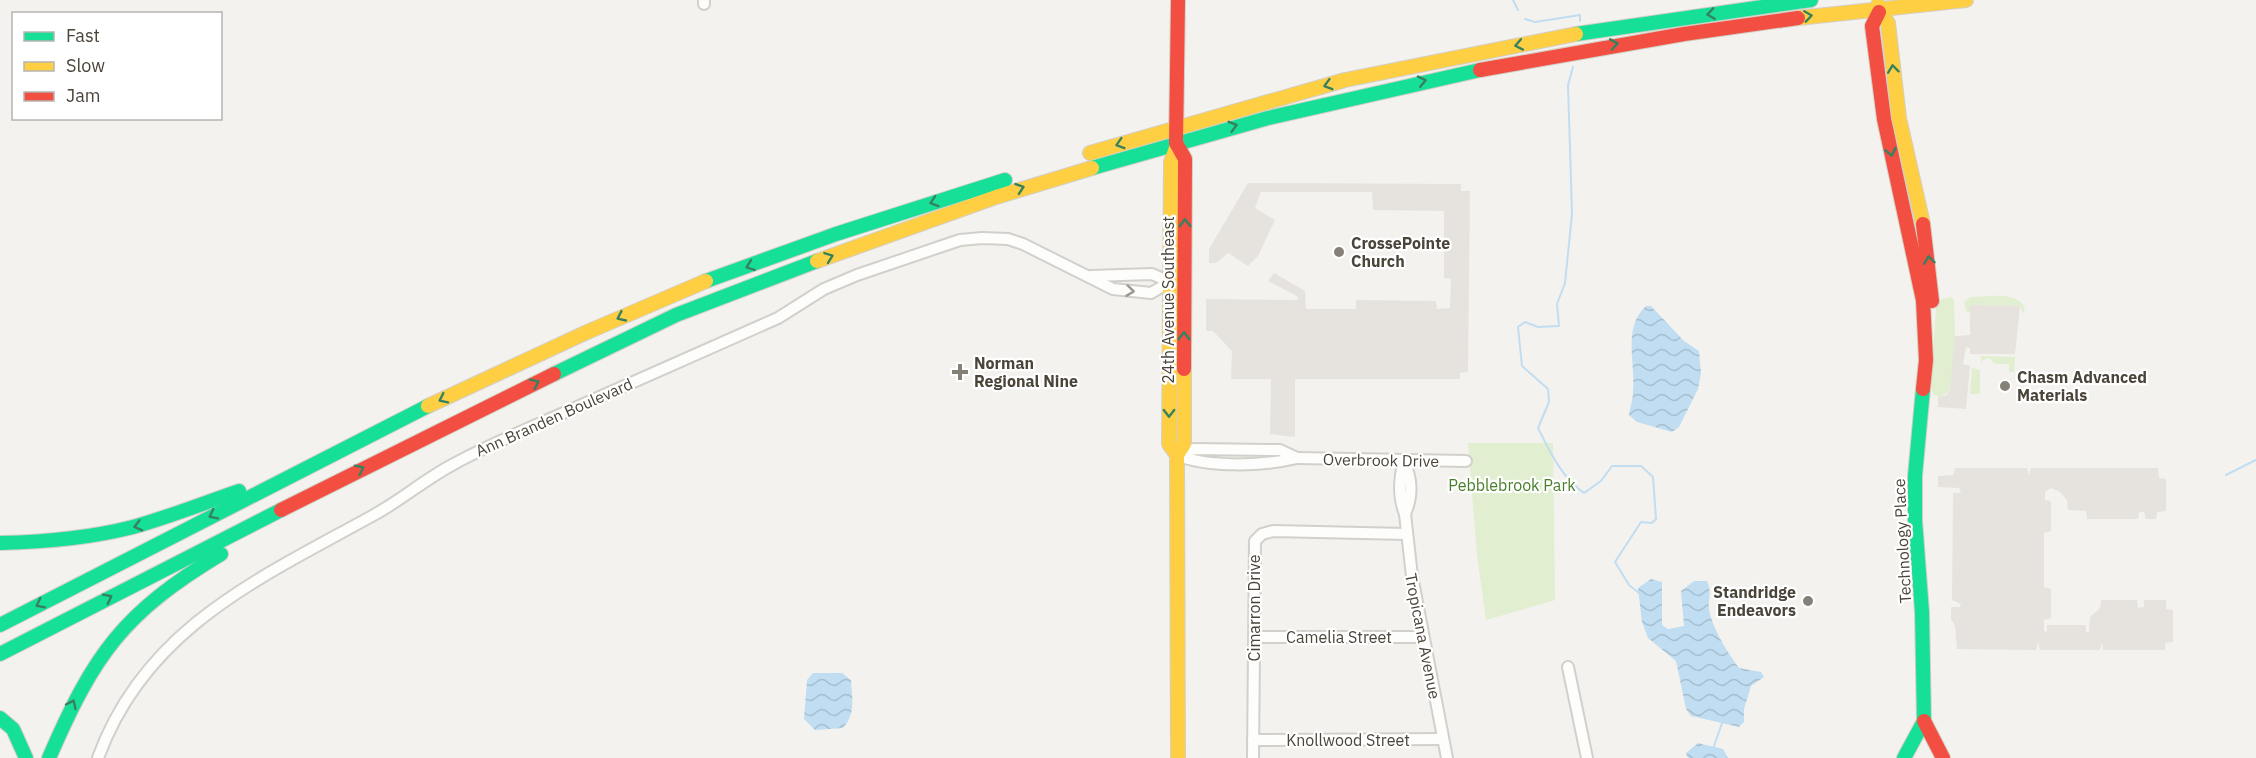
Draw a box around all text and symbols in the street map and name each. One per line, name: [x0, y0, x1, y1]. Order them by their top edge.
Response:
one-way arrow: [1707, 7, 1716, 19]
one-way arrow: [1803, 10, 1813, 23]
legend: [12, 12, 222, 120]
text: Fast: [66, 24, 100, 47]
one-way arrow: [1514, 38, 1524, 51]
one-way arrow: [1608, 38, 1618, 51]
text: Slow: [66, 54, 105, 77]
one-way arrow: [1887, 64, 1899, 73]
one-way arrow: [1417, 76, 1427, 89]
one-way arrow: [1323, 78, 1334, 90]
text: Jam: [66, 84, 101, 107]
one-way arrow: [1228, 121, 1238, 134]
one-way arrow: [1115, 137, 1126, 150]
one-way arrow: [1884, 146, 1897, 156]
one-way arrow: [1014, 183, 1024, 196]
one-way arrow: [929, 195, 940, 207]
street label: 24th Avenue Southeast: [1158, 216, 1178, 384]
one-way arrow: [1179, 219, 1191, 228]
place label: CrossePointe Church: [1351, 233, 1450, 271]
marker: CrossePointe Church: [1332, 245, 1346, 259]
one-way arrow: [823, 251, 834, 264]
one-way arrow: [1924, 256, 1936, 265]
one-way arrow: [745, 259, 756, 272]
one-way arrow: [1126, 284, 1135, 297]
one-way arrow: [616, 310, 627, 322]
one-way arrow: [1178, 331, 1190, 340]
place label: Norman Regional Nine: [974, 353, 1078, 391]
marker: Norman Regional Nine: [951, 363, 969, 381]
place label: Chasm Advanced Materials: [2017, 367, 2147, 405]
street label: Ann Branden Boulevard: [472, 373, 636, 461]
one-way arrow: [528, 379, 539, 391]
marker: Chasm Advanced Materials: [1998, 379, 2012, 393]
one-way arrow: [439, 391, 450, 403]
one-way arrow: [1163, 408, 1175, 417]
street label: Overbrook Drive: [1323, 449, 1439, 471]
one-way arrow: [353, 465, 364, 476]
park label: Pebblebrook Park: [1448, 475, 1576, 495]
street label: Technology Place: [1889, 478, 1915, 604]
one-way arrow: [209, 508, 220, 519]
one-way arrow: [133, 518, 143, 531]
street label: Cimarron Drive: [1244, 554, 1264, 662]
street label: Tropicana Avenue: [1401, 571, 1445, 701]
place label: Standridge Endeavors: [1713, 582, 1796, 620]
one-way arrow: [102, 594, 112, 605]
marker: Standridge Endeavors: [1801, 594, 1815, 608]
one-way arrow: [36, 597, 46, 608]
street label: Camelia Street: [1286, 627, 1392, 647]
one-way arrow: [65, 699, 77, 710]
street label: Knollwood Street: [1286, 730, 1410, 750]

